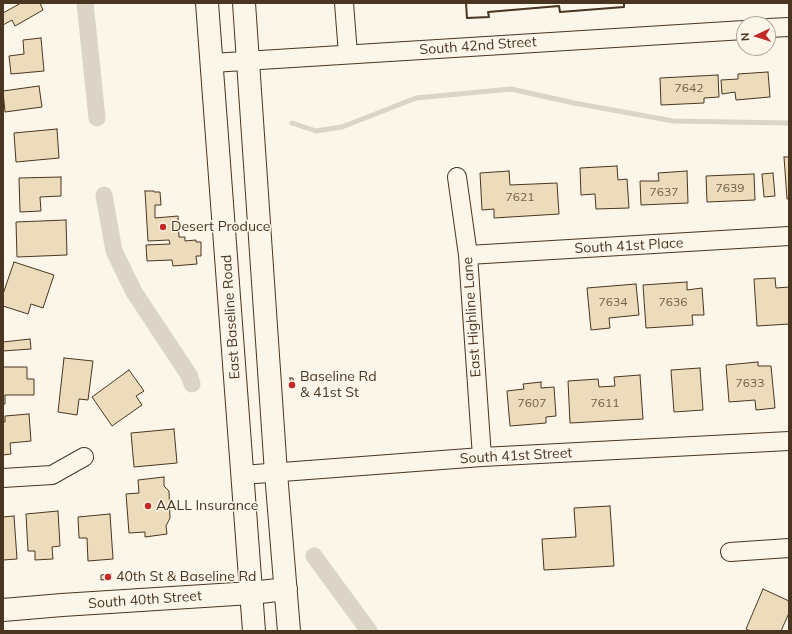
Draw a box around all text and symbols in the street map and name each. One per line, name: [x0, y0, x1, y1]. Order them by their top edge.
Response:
north arrow: [736, 16, 776, 56]
text: N: [738, 32, 752, 41]
street label: South 42nd Street: [419, 34, 537, 58]
house number: 7642: [675, 81, 703, 95]
house number: 7639: [716, 181, 744, 195]
house number: 7637: [650, 185, 678, 199]
house number: 7621: [506, 190, 534, 204]
place label: Desert Produce: [171, 219, 270, 235]
marker: Desert Produce: [158, 222, 168, 232]
street label: South 41st Place: [574, 235, 684, 257]
street label: East Baseline Road: [218, 254, 244, 380]
street label: East Highline Lane: [459, 256, 485, 378]
house number: 7634: [599, 295, 627, 309]
house number: 7636: [659, 295, 687, 309]
place label: Baseline Rd & 41st St: [300, 369, 377, 402]
house number: 7633: [736, 376, 764, 390]
marker: Baseline Rd & 41st St: [287, 380, 297, 390]
house number: 7607: [518, 396, 546, 410]
house number: 7611: [591, 396, 619, 410]
street label: South 41st Street: [459, 445, 573, 467]
place label: AALL Insurance: [156, 498, 258, 514]
marker: AALL Insurance: [143, 501, 153, 511]
place label: 40th St & Baseline Rd: [116, 569, 256, 585]
marker: 40th St & Baseline Rd: [103, 572, 113, 582]
street label: South 40th Street: [88, 588, 202, 612]

